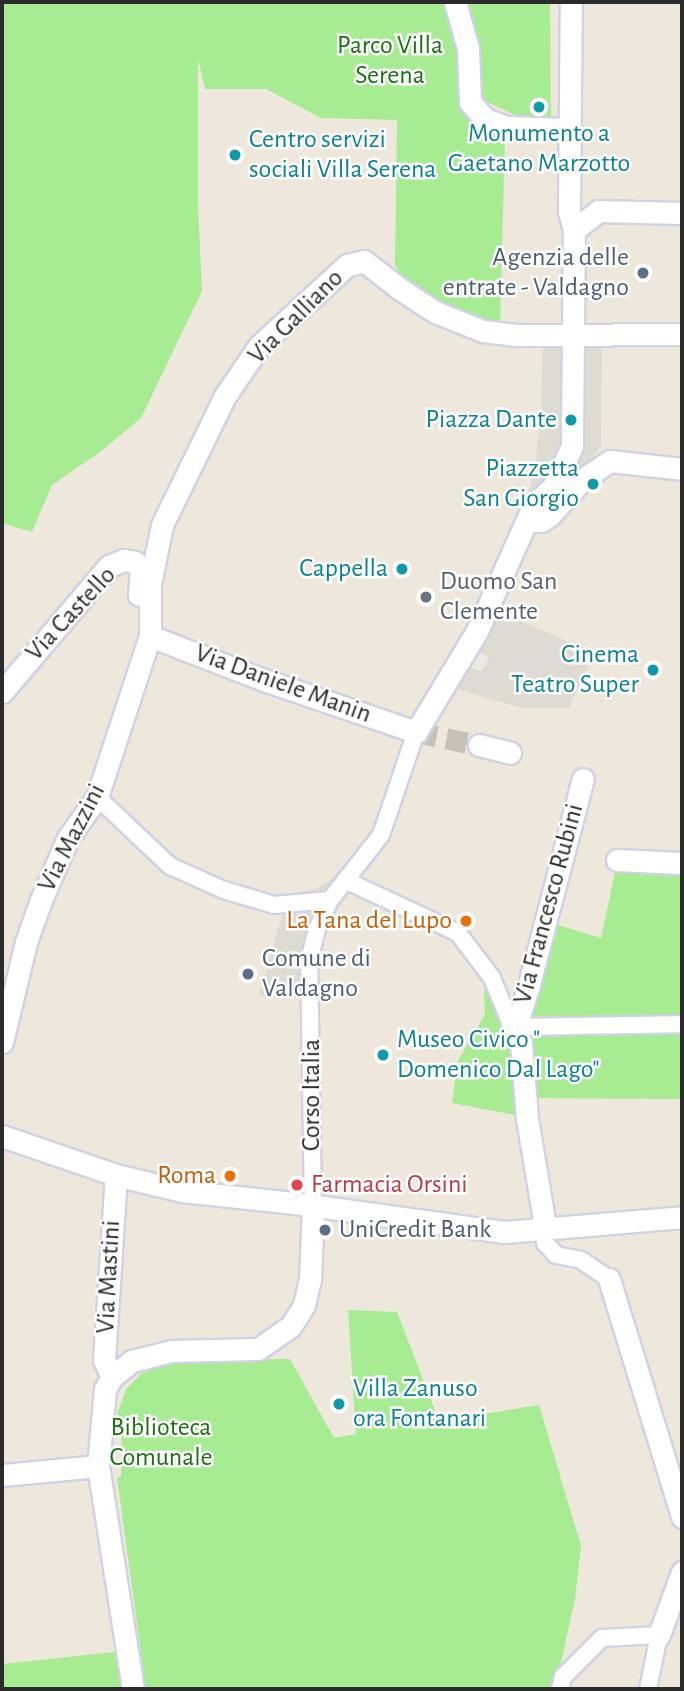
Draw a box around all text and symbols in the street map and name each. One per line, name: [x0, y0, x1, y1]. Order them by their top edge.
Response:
park label: Parco Villa Serena: [337, 30, 443, 92]
marker: Monumento a Gaetano Marzotto: [531, 99, 547, 115]
place label: Monumento a Gaetano Marzotto: [448, 118, 630, 180]
place label: Centro servizi sociali Villa Serena: [249, 124, 436, 186]
marker: Centro servizi sociali Villa Serena: [227, 147, 243, 163]
place label: Agenzia delle entrate - Valdagno: [443, 242, 629, 304]
street label: Via Galliano: [242, 263, 350, 371]
marker: Agenzia delle entrate - Valdagno: [635, 265, 651, 281]
place label: Piazza Dante: [426, 404, 557, 436]
marker: Piazza Dante: [563, 412, 579, 428]
place label: Piazzetta San Giorgio: [463, 453, 579, 514]
marker: Piazzetta San Giorgio: [585, 476, 601, 492]
place label: Cappella: [299, 553, 388, 585]
street label: Via Castello: [19, 560, 123, 668]
marker: Cappella: [394, 561, 410, 577]
place label: Duomo San Clemente: [440, 566, 557, 628]
marker: Duomo San Clemente: [418, 589, 434, 605]
street label: Via Daniele Manin: [191, 638, 375, 730]
place label: Cinema Teatro Super: [511, 639, 639, 700]
marker: Cinema Teatro Super: [645, 662, 661, 678]
street label: Via Mazzini: [32, 779, 112, 897]
street label: Via Francesco Rubini: [507, 800, 591, 1008]
place label: La Tana del Lupo: [286, 905, 452, 937]
marker: La Tana del Lupo: [458, 913, 474, 929]
place label: Comune di Valdagno: [262, 943, 371, 1004]
marker: Comune di Valdagno: [240, 966, 256, 982]
place label: Museo Civico " Domenico Dal Lago": [397, 1024, 599, 1086]
street label: Corso Italia: [296, 1039, 328, 1151]
marker: Museo Civico " Domenico Dal Lago": [375, 1047, 391, 1063]
place label: Roma: [157, 1160, 216, 1192]
marker: Roma: [222, 1168, 238, 1184]
place label: Farmacia Orsini: [311, 1169, 468, 1201]
marker: Farmacia Orsini: [289, 1177, 305, 1193]
place label: UniCredit Bank: [339, 1214, 491, 1246]
street label: Via Mastini: [90, 1220, 128, 1334]
marker: UniCredit Bank: [317, 1222, 333, 1238]
place label: Villa Zanuso ora Fontanari: [353, 1373, 486, 1434]
marker: Villa Zanuso ora Fontanari: [331, 1396, 347, 1412]
park label: Biblioteca Comunale: [109, 1412, 213, 1474]

